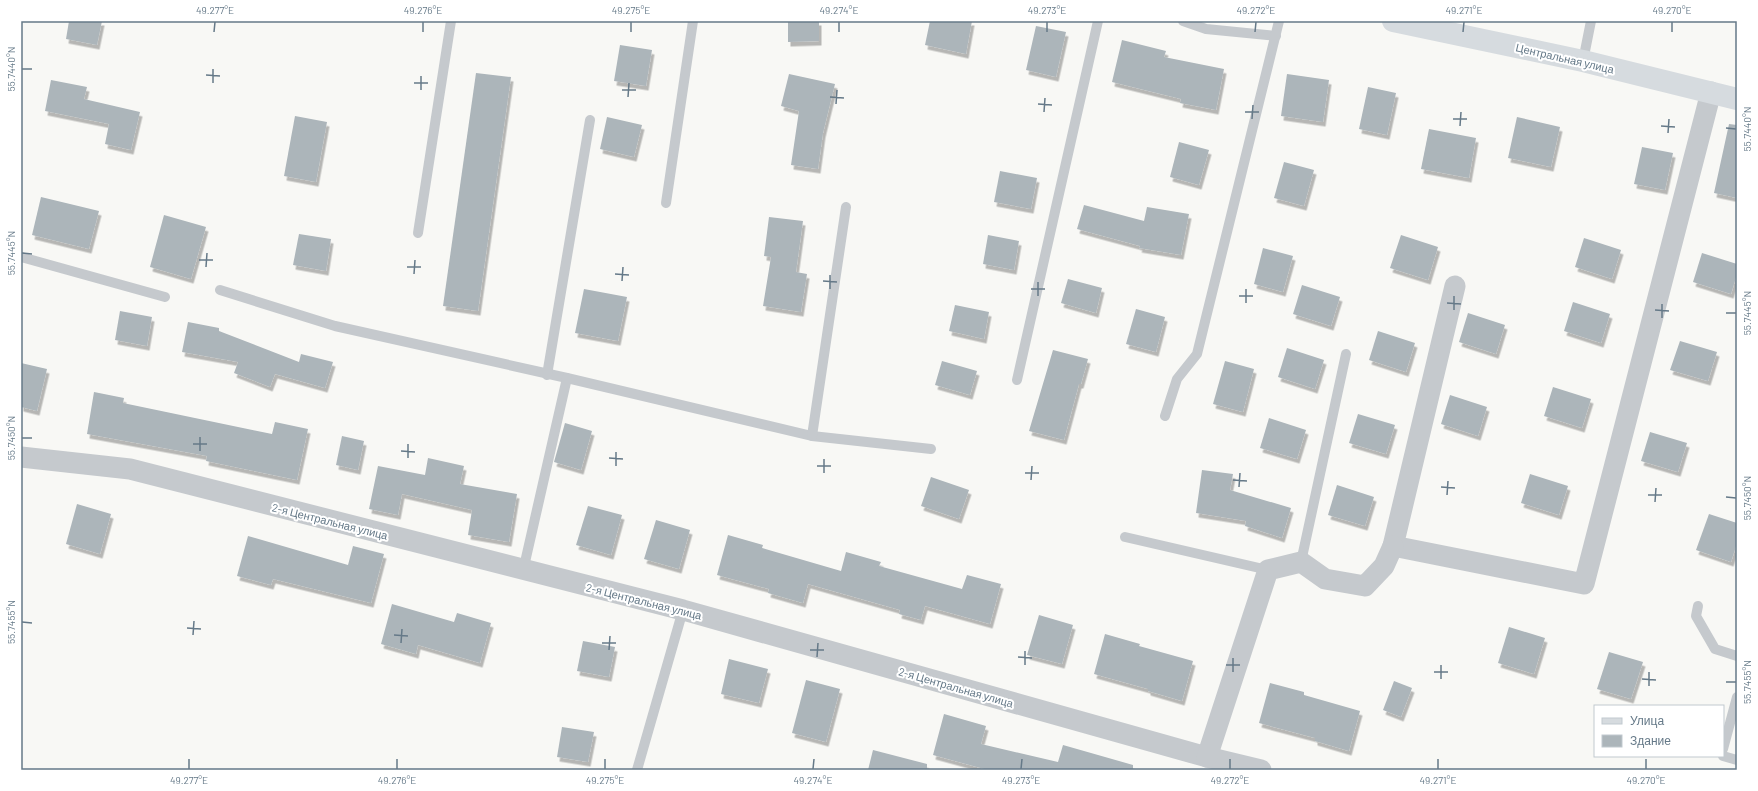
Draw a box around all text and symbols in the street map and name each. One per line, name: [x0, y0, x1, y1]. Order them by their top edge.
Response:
text: 49.277°E: [196, 4, 234, 16]
text: 49.276°E: [404, 4, 442, 16]
text: 49.275°E: [612, 4, 650, 16]
text: 49.274°E: [820, 4, 858, 16]
text: 49.273°E: [1028, 4, 1066, 16]
text: 49.272°E: [1237, 4, 1275, 16]
text: 49.271°E: [1446, 4, 1482, 16]
text: 49.270°E: [1652, 4, 1692, 16]
street label: Центральная улица: [1515, 40, 1616, 76]
text: 55.7440°N: [5, 46, 17, 92]
text: 55.7440°N: [1741, 106, 1753, 152]
text: 55.7445°N: [5, 231, 17, 275]
text: 55.7445°N: [1741, 291, 1753, 335]
text: 55.7450°N: [5, 416, 17, 460]
text: 55.7450°N: [1741, 476, 1753, 520]
street label: 2-я Центральная улица: [271, 500, 390, 542]
street label: 2-я Центральная улица: [585, 580, 704, 622]
text: 55.7455°N: [5, 600, 17, 644]
text: 55.7455°N: [1741, 660, 1753, 704]
street label: 2-я Центральная улица: [897, 664, 1016, 710]
legend: [1594, 705, 1724, 757]
text: Улица: [1630, 713, 1664, 728]
text: Здание: [1630, 733, 1671, 748]
text: 49.277°E: [170, 774, 208, 786]
text: 49.276°E: [378, 774, 416, 786]
text: 49.275°E: [586, 774, 624, 786]
text: 49.274°E: [794, 774, 832, 786]
text: 49.273°E: [1002, 774, 1040, 786]
text: 49.272°E: [1211, 774, 1249, 786]
text: 49.271°E: [1420, 774, 1456, 786]
text: 49.270°E: [1626, 774, 1666, 786]

